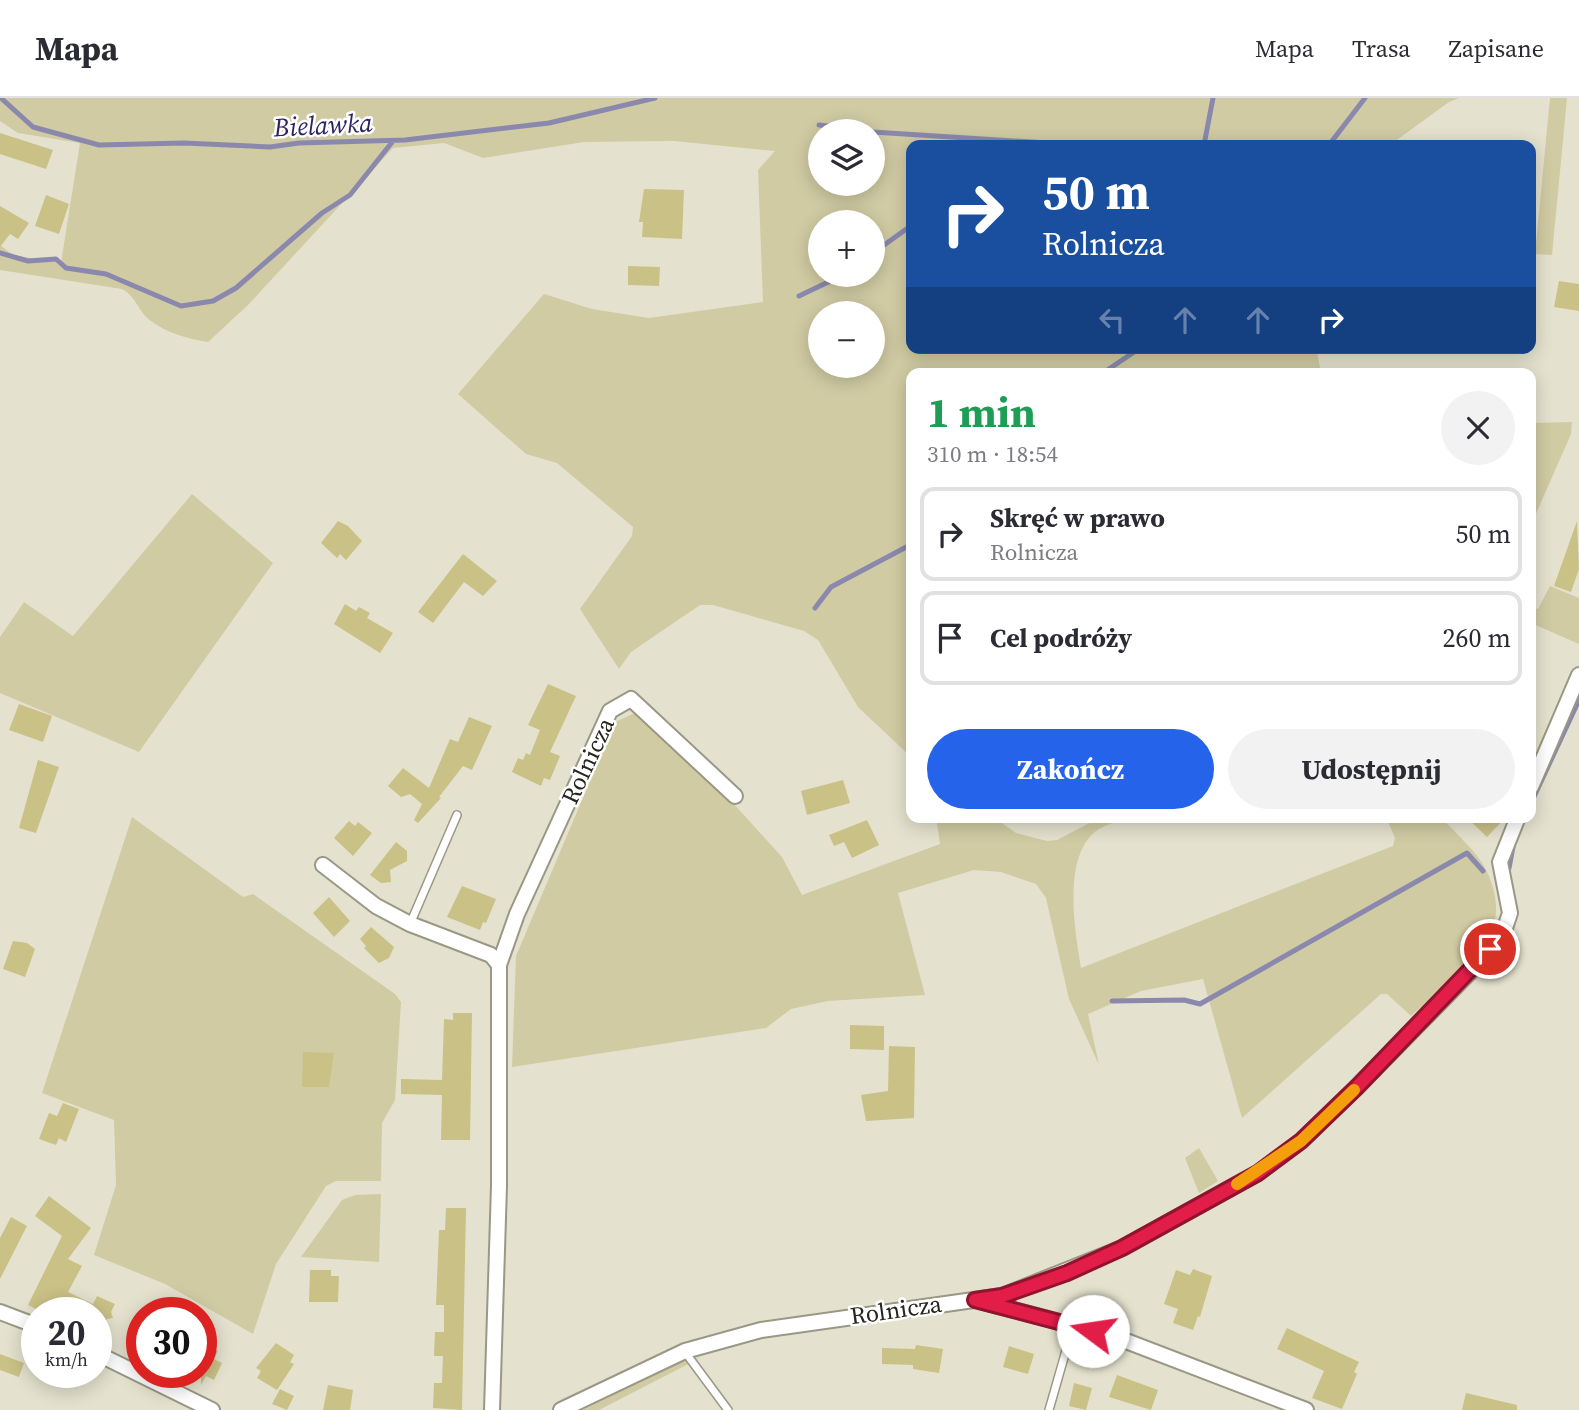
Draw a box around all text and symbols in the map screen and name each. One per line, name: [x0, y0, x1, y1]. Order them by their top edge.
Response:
text: Mapa: [35, 26, 118, 71]
text: Mapa: [1255, 32, 1314, 65]
text: Trasa: [1352, 32, 1411, 65]
text: Zapisane: [1449, 32, 1544, 65]
water label: Bielawka: [272, 104, 374, 146]
map controls: [808, 119, 885, 378]
button: layers: [808, 119, 885, 196]
text: 50 m: [1042, 158, 1150, 225]
icon: right: [927, 168, 1018, 259]
button: +: [808, 210, 885, 287]
text: Rolnicza: [1042, 222, 1165, 266]
button: −: [808, 301, 885, 378]
icon: left: [1093, 301, 1131, 339]
icon: ahead: [1166, 301, 1204, 339]
icon: ahead: [1239, 301, 1277, 339]
icon: right: [1312, 301, 1350, 339]
text: 1 min: [927, 383, 1036, 441]
button: close: [1441, 391, 1515, 465]
text: 310 m · 18:54: [927, 438, 1058, 470]
text: Skręć w prawo: [990, 500, 1165, 536]
icon: right: [931, 515, 969, 553]
text: 50 m: [1456, 516, 1511, 552]
text: Rolnicza: [990, 536, 1078, 568]
icon: arrive: [931, 619, 969, 657]
text: Cel podróży: [990, 620, 1132, 656]
text: 260 m: [1443, 620, 1511, 656]
street label: Rolnicza: [553, 711, 622, 809]
button: Zakończ: [927, 729, 1214, 809]
button: Udostępnij: [1228, 729, 1515, 809]
pin: [1460, 919, 1520, 979]
icon: arrive: [1471, 930, 1509, 968]
street label: Rolnicza: [848, 1287, 945, 1332]
position arrow: [1056, 1294, 1130, 1368]
speed limit sign: 30: [126, 1297, 217, 1388]
text: 20: [48, 1309, 85, 1357]
text: km/h: [45, 1347, 88, 1372]

